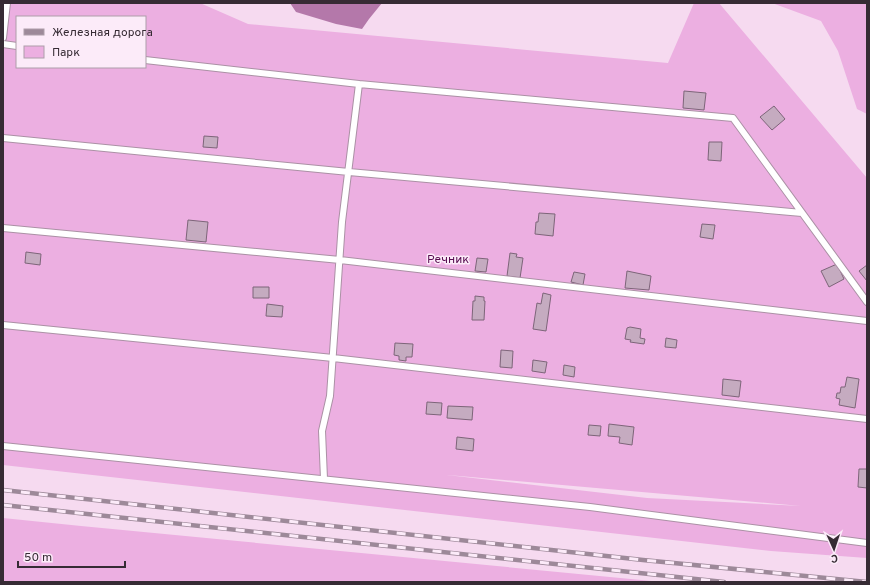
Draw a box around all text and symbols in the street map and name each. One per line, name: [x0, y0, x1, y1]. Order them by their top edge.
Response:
legend: [16, 16, 146, 68]
text: Железная дорога: [52, 25, 153, 41]
text: Парк: [52, 45, 80, 61]
park label: Речник: [427, 252, 469, 268]
north arrow: [814, 529, 854, 569]
scale bar: [18, 543, 125, 569]
text: 50 m: [24, 550, 52, 566]
text: С: [831, 551, 838, 565]

